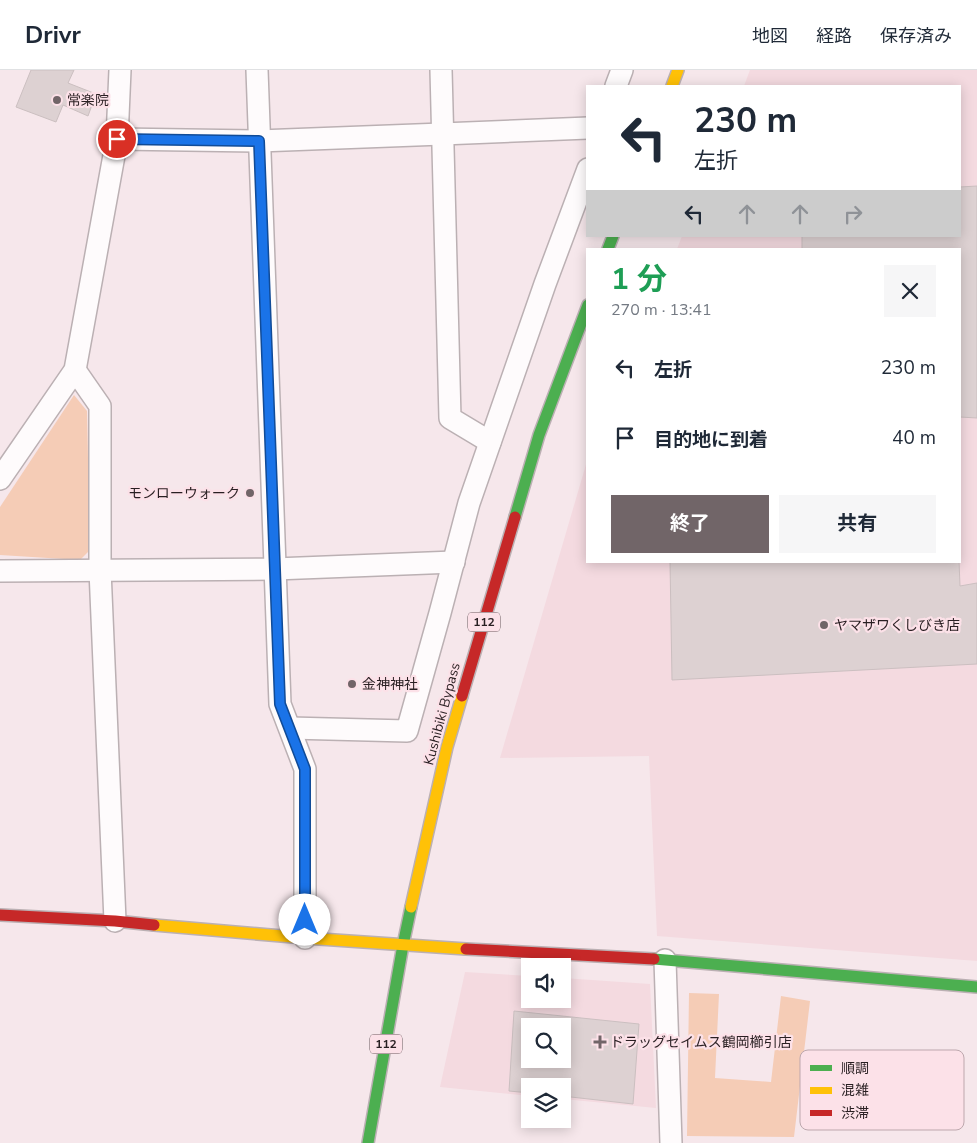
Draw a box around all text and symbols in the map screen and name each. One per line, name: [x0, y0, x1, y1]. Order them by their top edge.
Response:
text: Drivr: [25, 19, 81, 51]
text: 地図: [752, 24, 788, 48]
text: 経路: [816, 24, 852, 48]
text: 保存済み: [880, 24, 952, 48]
place label: 常楽院: [67, 91, 109, 110]
marker: 常楽院: [51, 94, 63, 106]
text: 230 m: [694, 97, 797, 144]
icon: left: [611, 105, 676, 170]
pin: [96, 118, 138, 160]
icon: arrive: [103, 125, 131, 153]
text: 左折: [694, 146, 738, 176]
icon: left: [680, 200, 708, 228]
icon: ahead: [733, 200, 761, 228]
icon: ahead: [786, 200, 814, 228]
icon: right: [839, 200, 867, 228]
text: 1 分: [611, 259, 667, 300]
button: close: [884, 265, 936, 317]
text: 270 m · 13:41: [611, 299, 712, 321]
icon: left: [611, 354, 639, 382]
text: 230 m: [881, 355, 936, 381]
text: 左折: [654, 357, 692, 383]
icon: arrive: [611, 424, 639, 452]
text: 40 m: [892, 425, 936, 451]
text: 目的地に到着: [654, 427, 768, 453]
place label: モンローウォーク: [128, 484, 240, 503]
marker: モンローウォーク: [244, 487, 256, 499]
button: 終了: [611, 495, 769, 553]
button: 共有: [779, 495, 936, 553]
road number: 112: [468, 612, 500, 632]
place label: ヤマザワくしびき店: [834, 616, 960, 635]
marker: ヤマザワくしびき店: [818, 619, 830, 631]
street label: Kushibiki Bypass: [419, 660, 465, 767]
place label: 金神神社: [362, 675, 418, 694]
marker: 金神神社: [346, 678, 358, 690]
position arrow: [278, 893, 330, 945]
map controls: [521, 958, 571, 1128]
button: sound: [521, 958, 571, 1008]
button: search: [521, 1018, 571, 1068]
place label: ドラッグセイムス鶴岡櫛引店: [610, 1033, 792, 1052]
road number: 112: [370, 1034, 402, 1054]
marker: ドラッグセイムス鶴岡櫛引店: [594, 1036, 606, 1048]
legend: [800, 1050, 964, 1130]
text: 順調: [841, 1059, 869, 1078]
button: layers: [521, 1078, 571, 1128]
text: 混雑: [841, 1081, 869, 1100]
text: 渋滞: [841, 1104, 869, 1123]

